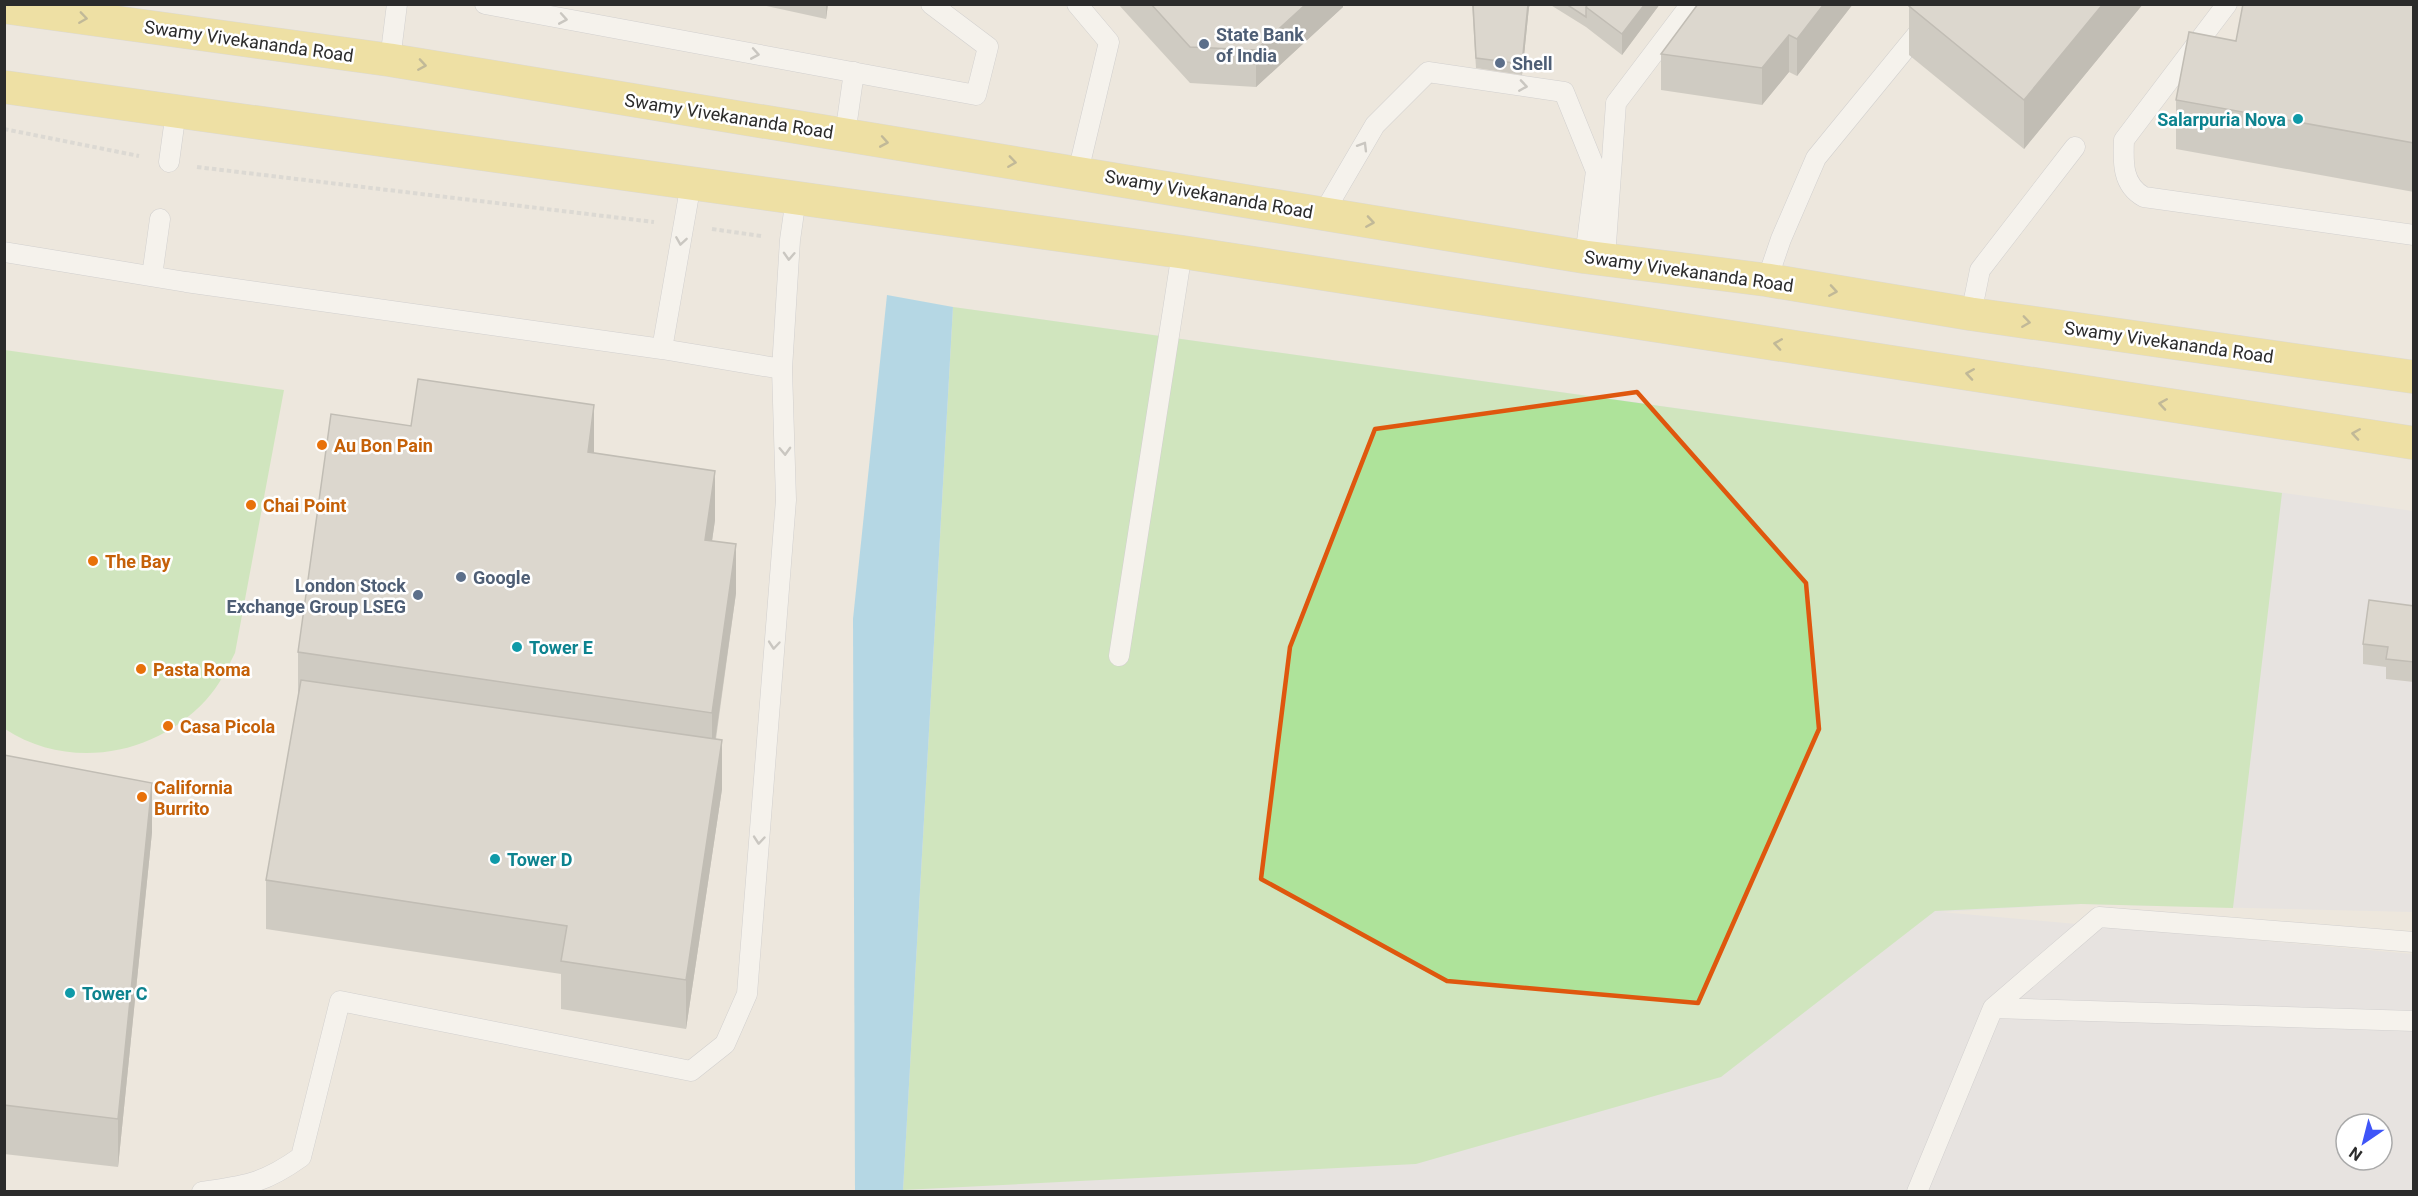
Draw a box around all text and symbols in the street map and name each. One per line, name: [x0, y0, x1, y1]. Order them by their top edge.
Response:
one-way arrow: [79, 11, 88, 24]
one-way arrow: [558, 12, 568, 25]
street label: Swamy Vivekananda Road: [143, 16, 355, 66]
place label: State Bank of India: [1216, 24, 1304, 66]
marker: State Bank of India: [1197, 37, 1211, 51]
one-way arrow: [750, 47, 760, 60]
place label: Shell: [1512, 53, 1552, 74]
marker: Shell: [1493, 56, 1507, 70]
one-way arrow: [417, 58, 427, 71]
one-way arrow: [1518, 79, 1527, 91]
street label: Swamy Vivekananda Road: [623, 89, 835, 143]
place label: Salarpuria Nova: [2157, 109, 2286, 130]
marker: Salarpuria Nova: [2291, 112, 2305, 126]
one-way arrow: [878, 135, 888, 148]
one-way arrow: [1356, 142, 1368, 152]
one-way arrow: [1008, 156, 1017, 168]
street label: Swamy Vivekananda Road: [1103, 165, 1315, 223]
one-way arrow: [1365, 215, 1375, 228]
one-way arrow: [676, 236, 688, 246]
street label: Swamy Vivekananda Road: [1583, 246, 1795, 296]
one-way arrow: [782, 251, 795, 260]
one-way arrow: [1828, 284, 1838, 297]
one-way arrow: [2021, 315, 2030, 327]
street label: Swamy Vivekananda Road: [2063, 317, 2275, 367]
one-way arrow: [1773, 339, 1782, 351]
one-way arrow: [1966, 369, 1975, 381]
one-way arrow: [2158, 399, 2168, 411]
one-way arrow: [2351, 429, 2360, 441]
place label: Au Bon Pain: [334, 435, 433, 456]
marker: Au Bon Pain: [315, 438, 329, 452]
one-way arrow: [778, 446, 791, 455]
place label: Chai Point: [263, 495, 346, 516]
marker: Chai Point: [244, 498, 258, 512]
place label: The Bay: [105, 551, 171, 572]
marker: The Bay: [86, 554, 100, 568]
place label: Google: [473, 567, 531, 588]
marker: Google: [454, 570, 468, 584]
place label: London Stock Exchange Group LSEG: [227, 575, 406, 617]
marker: London Stock Exchange Group LSEG: [411, 588, 425, 602]
place label: Tower E: [529, 637, 593, 658]
marker: Tower E: [510, 640, 524, 654]
one-way arrow: [768, 641, 781, 650]
place label: Pasta Roma: [153, 659, 251, 680]
marker: Pasta Roma: [134, 662, 148, 676]
place label: Casa Picola: [180, 716, 275, 737]
marker: Casa Picola: [161, 719, 175, 733]
place label: California Burrito: [154, 777, 233, 819]
marker: California Burrito: [135, 790, 149, 804]
one-way arrow: [753, 835, 766, 844]
place label: Tower D: [507, 849, 573, 870]
marker: Tower D: [488, 852, 502, 866]
place label: Tower C: [82, 983, 148, 1004]
marker: Tower C: [63, 986, 77, 1000]
north arrow: [2334, 1112, 2394, 1172]
text: N: [2346, 1143, 2366, 1165]

